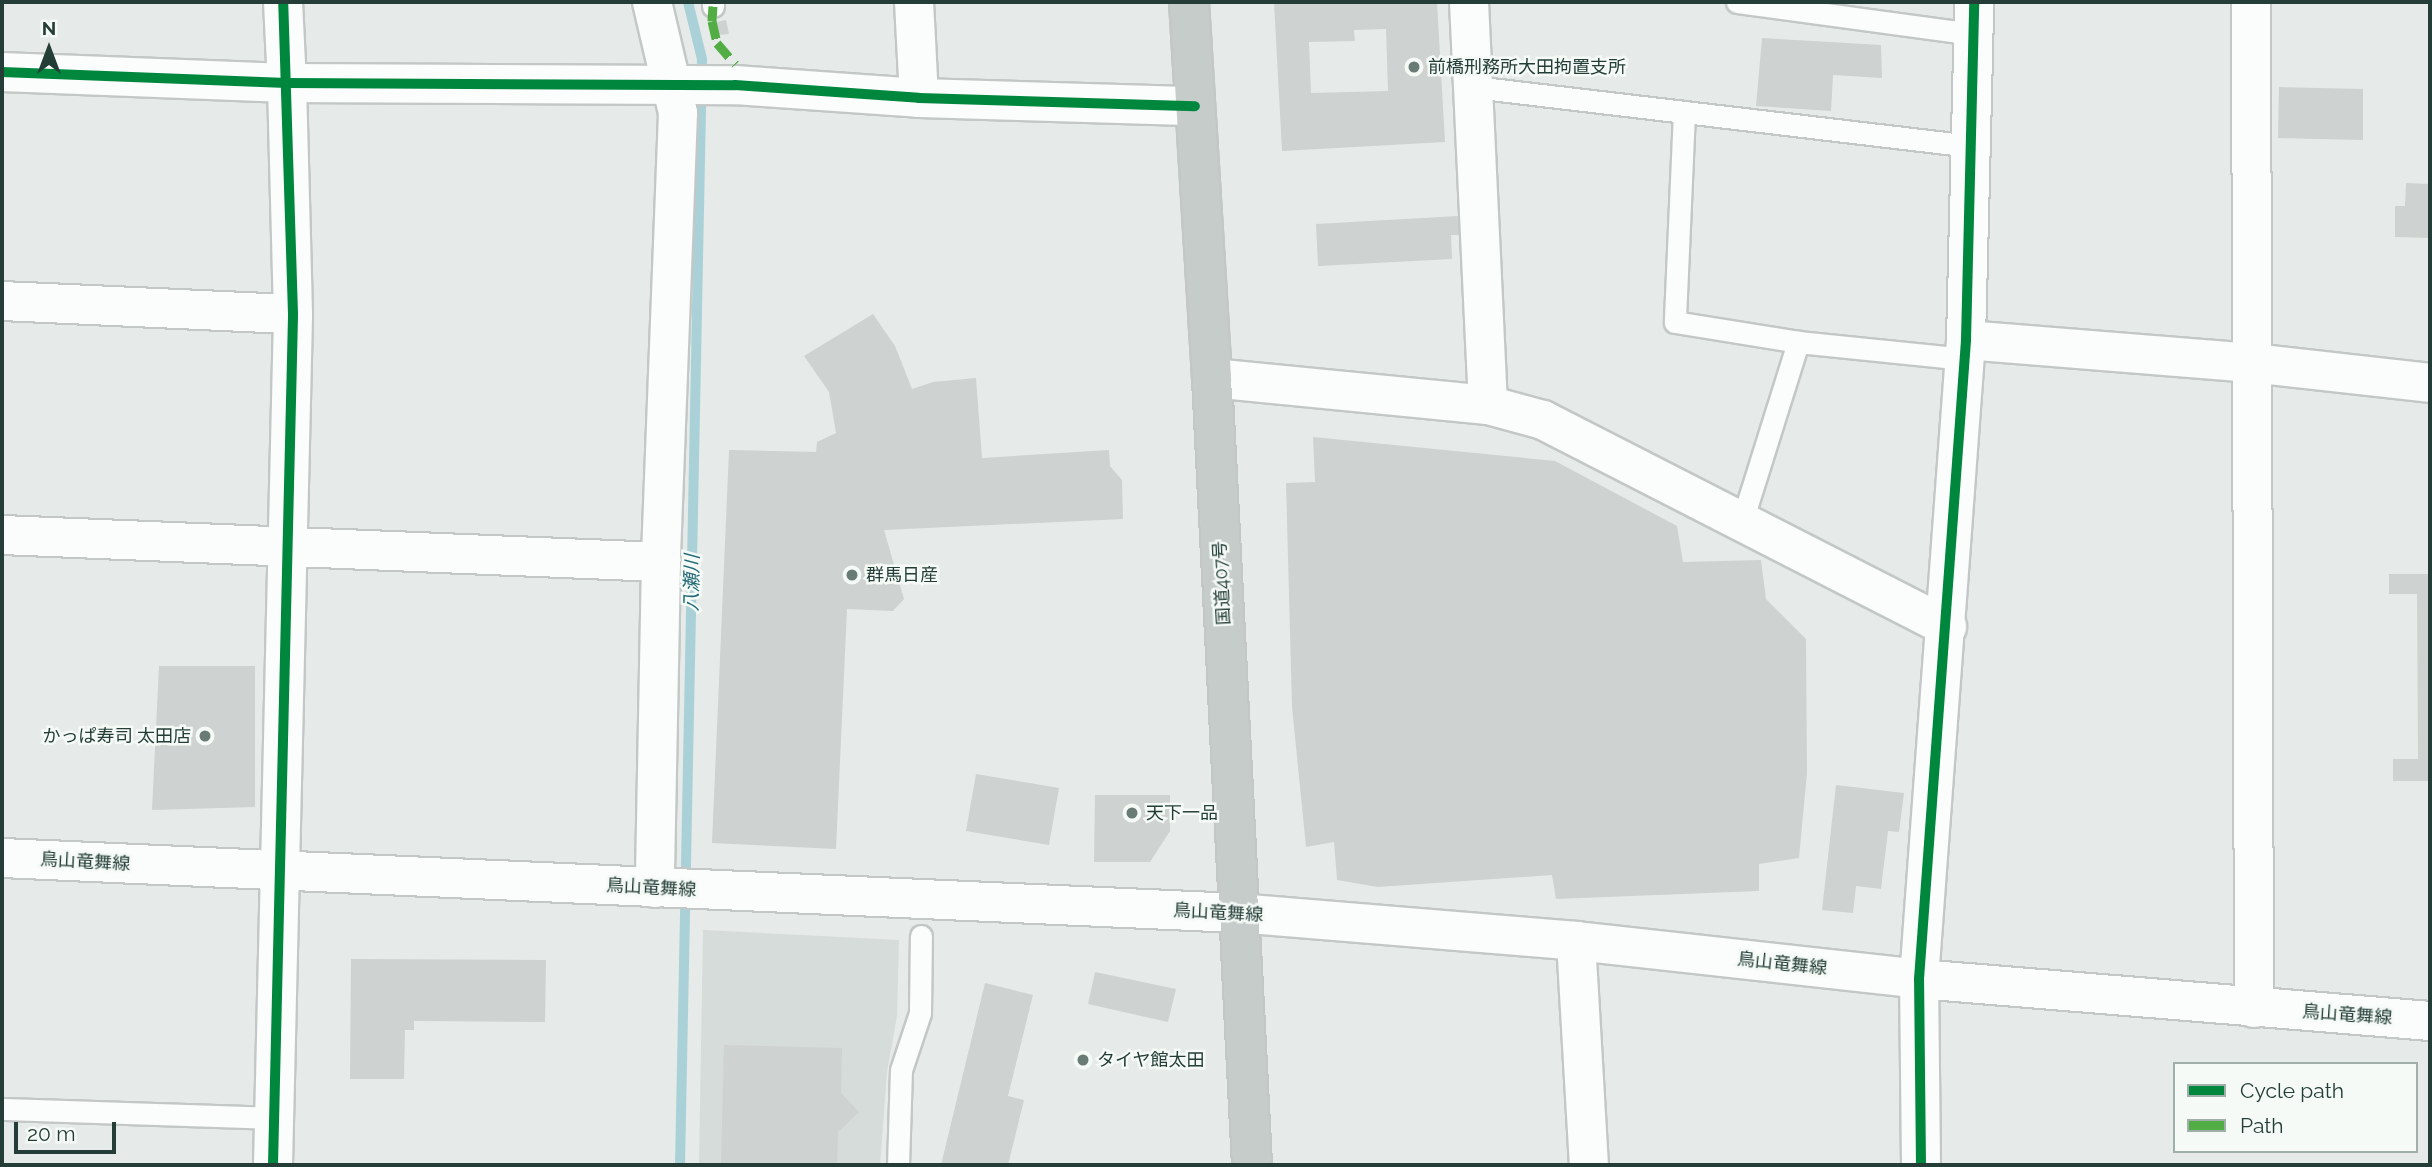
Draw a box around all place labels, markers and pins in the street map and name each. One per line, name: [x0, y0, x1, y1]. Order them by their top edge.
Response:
place label: 前橋刑務所大田拘置支所: [1428, 56, 1626, 78]
marker: 前橋刑務所大田拘置支所: [1406, 59, 1422, 75]
place label: 群馬日産: [866, 564, 938, 586]
marker: 群馬日産: [844, 567, 860, 583]
place label: かっぱ寿司 太田店: [42, 725, 191, 747]
marker: かっぱ寿司 太田店: [197, 728, 213, 744]
place label: 天下一品: [1146, 802, 1218, 824]
marker: 天下一品: [1124, 805, 1140, 821]
place label: タイヤ館太田: [1097, 1049, 1205, 1071]
marker: タイヤ館太田: [1075, 1052, 1091, 1068]

